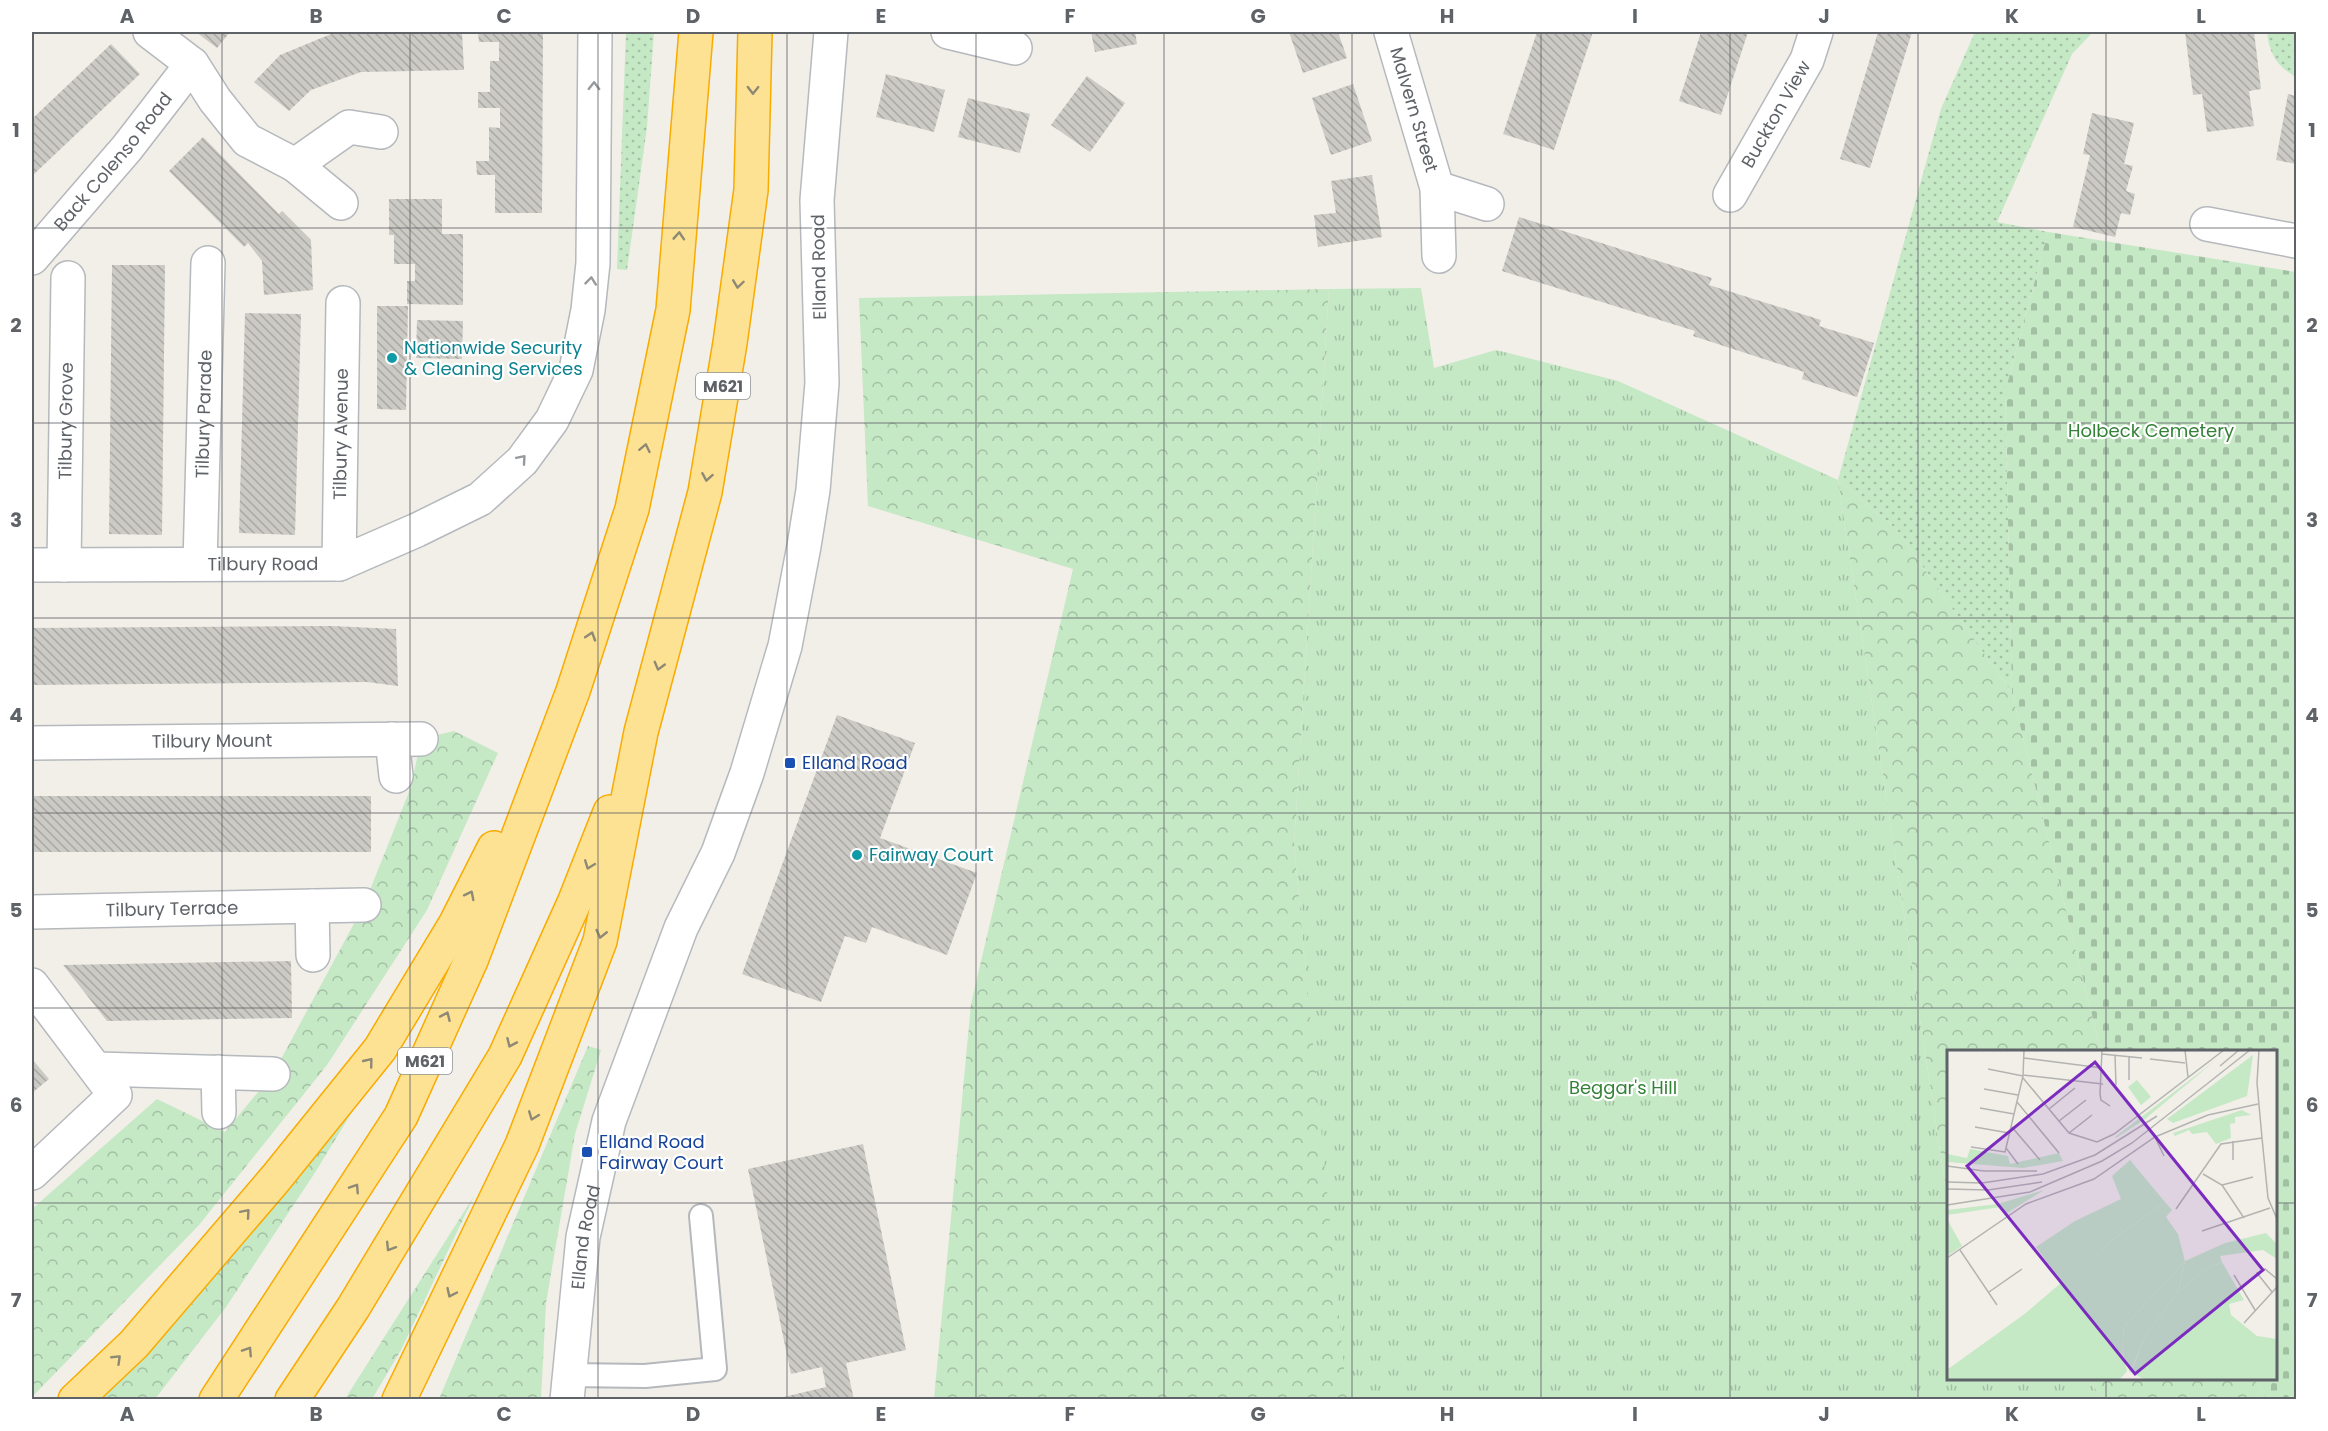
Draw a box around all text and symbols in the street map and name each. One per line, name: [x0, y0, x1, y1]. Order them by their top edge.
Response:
text: A: [120, 2, 135, 30]
text: B: [309, 2, 323, 30]
text: C: [496, 2, 512, 30]
text: D: [686, 2, 700, 30]
text: E: [876, 2, 886, 30]
text: F: [1065, 2, 1076, 30]
text: G: [1250, 2, 1266, 30]
text: H: [1440, 2, 1454, 30]
text: I: [1632, 2, 1638, 30]
text: J: [1818, 2, 1830, 30]
text: K: [2005, 2, 2019, 30]
text: L: [2196, 2, 2206, 30]
street label: Malvern Street: [1384, 44, 1445, 175]
street label: Buckton View: [1735, 56, 1816, 172]
one-way arrow: [588, 81, 600, 90]
one-way arrow: [747, 85, 760, 94]
street label: Back Colenso Road: [48, 87, 178, 236]
text: 1: [12, 116, 20, 144]
text: 1: [2308, 116, 2316, 144]
street label: Elland Road: [805, 214, 832, 320]
one-way arrow: [672, 231, 685, 240]
one-way arrow: [584, 276, 597, 285]
one-way arrow: [733, 280, 745, 289]
text: 2: [10, 311, 22, 339]
text: 2: [2306, 311, 2318, 339]
place label: Nationwide Security & Cleaning Services: [404, 335, 583, 381]
street label: Tilbury Parade: [189, 349, 218, 479]
marker: Nationwide Security & Cleaning Services: [385, 351, 399, 365]
street label: Tilbury Grove: [52, 362, 79, 480]
street label: Tilbury Avenue: [327, 368, 354, 500]
road number: M621: [696, 373, 750, 399]
park label: Holbeck Cemetery: [2068, 418, 2234, 443]
one-way arrow: [637, 444, 650, 454]
one-way arrow: [515, 455, 526, 466]
one-way arrow: [702, 472, 714, 481]
text: 3: [10, 506, 22, 534]
text: 3: [2306, 506, 2318, 534]
street label: Tilbury Road: [208, 551, 318, 576]
one-way arrow: [584, 631, 596, 642]
one-way arrow: [654, 660, 667, 670]
text: 4: [9, 701, 23, 729]
text: 4: [2305, 701, 2319, 729]
street label: Tilbury Mount: [152, 728, 272, 754]
place label: Elland Road: [802, 750, 908, 775]
marker: Elland Road: [783, 756, 797, 770]
place label: Fairway Court: [869, 842, 993, 867]
marker: Fairway Court: [850, 848, 864, 862]
one-way arrow: [584, 859, 596, 870]
one-way arrow: [463, 891, 474, 902]
street label: Tilbury Terrace: [105, 895, 239, 922]
text: 5: [10, 896, 23, 924]
text: 5: [2306, 896, 2319, 924]
one-way arrow: [595, 929, 608, 939]
one-way arrow: [439, 1011, 451, 1022]
one-way arrow: [506, 1037, 518, 1048]
road number: M621: [398, 1048, 452, 1074]
inset map: [1947, 1050, 2277, 1380]
one-way arrow: [362, 1058, 373, 1069]
park label: Beggar's Hill: [1569, 1075, 1677, 1100]
text: 6: [10, 1091, 22, 1119]
text: 6: [2306, 1091, 2318, 1119]
one-way arrow: [527, 1110, 540, 1121]
place label: Elland Road Fairway Court: [599, 1129, 723, 1175]
marker: Elland Road Fairway Court: [580, 1145, 594, 1159]
street label: Elland Road: [565, 1182, 606, 1291]
one-way arrow: [348, 1184, 360, 1194]
one-way arrow: [239, 1209, 250, 1220]
one-way arrow: [387, 1241, 398, 1252]
text: 7: [11, 1286, 22, 1314]
text: 7: [2307, 1286, 2318, 1314]
one-way arrow: [447, 1287, 459, 1298]
one-way arrow: [241, 1346, 252, 1357]
one-way arrow: [111, 1355, 121, 1366]
text: A: [120, 1400, 135, 1428]
text: B: [309, 1400, 323, 1428]
text: C: [496, 1400, 512, 1428]
text: D: [686, 1400, 700, 1428]
text: E: [876, 1400, 886, 1428]
text: F: [1065, 1400, 1076, 1428]
text: G: [1250, 1400, 1266, 1428]
text: H: [1440, 1400, 1454, 1428]
text: I: [1632, 1400, 1638, 1428]
text: J: [1818, 1400, 1830, 1428]
text: K: [2005, 1400, 2019, 1428]
text: L: [2196, 1400, 2206, 1428]

